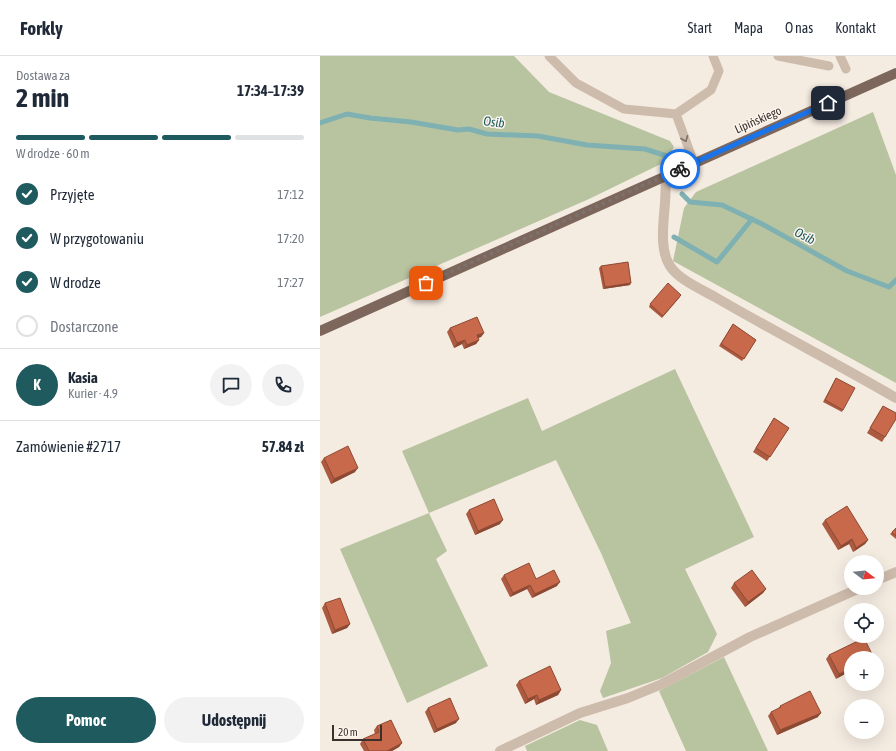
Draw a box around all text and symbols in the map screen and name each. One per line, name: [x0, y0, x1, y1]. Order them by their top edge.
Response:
text: Forkly: [20, 17, 63, 39]
text: Start: [687, 20, 712, 36]
text: Mapa: [734, 20, 763, 36]
text: O nas: [785, 20, 813, 36]
text: Kontakt: [835, 20, 876, 36]
text: Dostawa za: [16, 68, 70, 83]
text: 17:34–17:39: [237, 82, 304, 99]
text: 2 min: [16, 83, 69, 113]
pin: [811, 86, 845, 120]
icon: home: [817, 92, 839, 114]
street label: Lipińskiego: [732, 103, 784, 136]
water label: Osib: [483, 113, 505, 131]
one-way arrow: [680, 135, 688, 142]
text: W drodze · 60 m: [16, 146, 90, 161]
courier: [660, 149, 700, 189]
icon: bike: [669, 158, 691, 180]
icon: check: [16, 183, 38, 205]
text: Przyjęte: [50, 186, 95, 203]
text: 17:12: [277, 187, 304, 202]
water label: Osib: [792, 224, 818, 248]
icon: check: [16, 227, 38, 249]
text: W przygotowaniu: [50, 230, 144, 247]
text: 17:20: [277, 231, 304, 246]
pin: [409, 266, 443, 300]
icon: check: [16, 271, 38, 293]
icon: bag: [415, 272, 437, 294]
text: W drodze: [50, 274, 101, 291]
text: 17:27: [277, 275, 304, 290]
text: Dostarczone: [50, 318, 118, 335]
button: chat: [210, 364, 252, 406]
button: phone: [262, 364, 304, 406]
text: Kasia: [68, 369, 98, 386]
text: K: [33, 376, 41, 393]
text: Kurier · 4.9: [68, 386, 118, 401]
text: Zamówienie #2717: [16, 438, 121, 455]
text: 57.84 zł: [262, 438, 304, 455]
north arrow: [844, 555, 884, 595]
map controls: [844, 555, 884, 739]
button: locate: [844, 603, 884, 643]
button: +: [844, 651, 884, 691]
button: Pomoc: [16, 697, 156, 743]
button: Udostępnij: [164, 697, 304, 743]
button: −: [844, 699, 884, 739]
scale bar: [332, 723, 382, 742]
text: 20 m: [338, 726, 358, 738]

